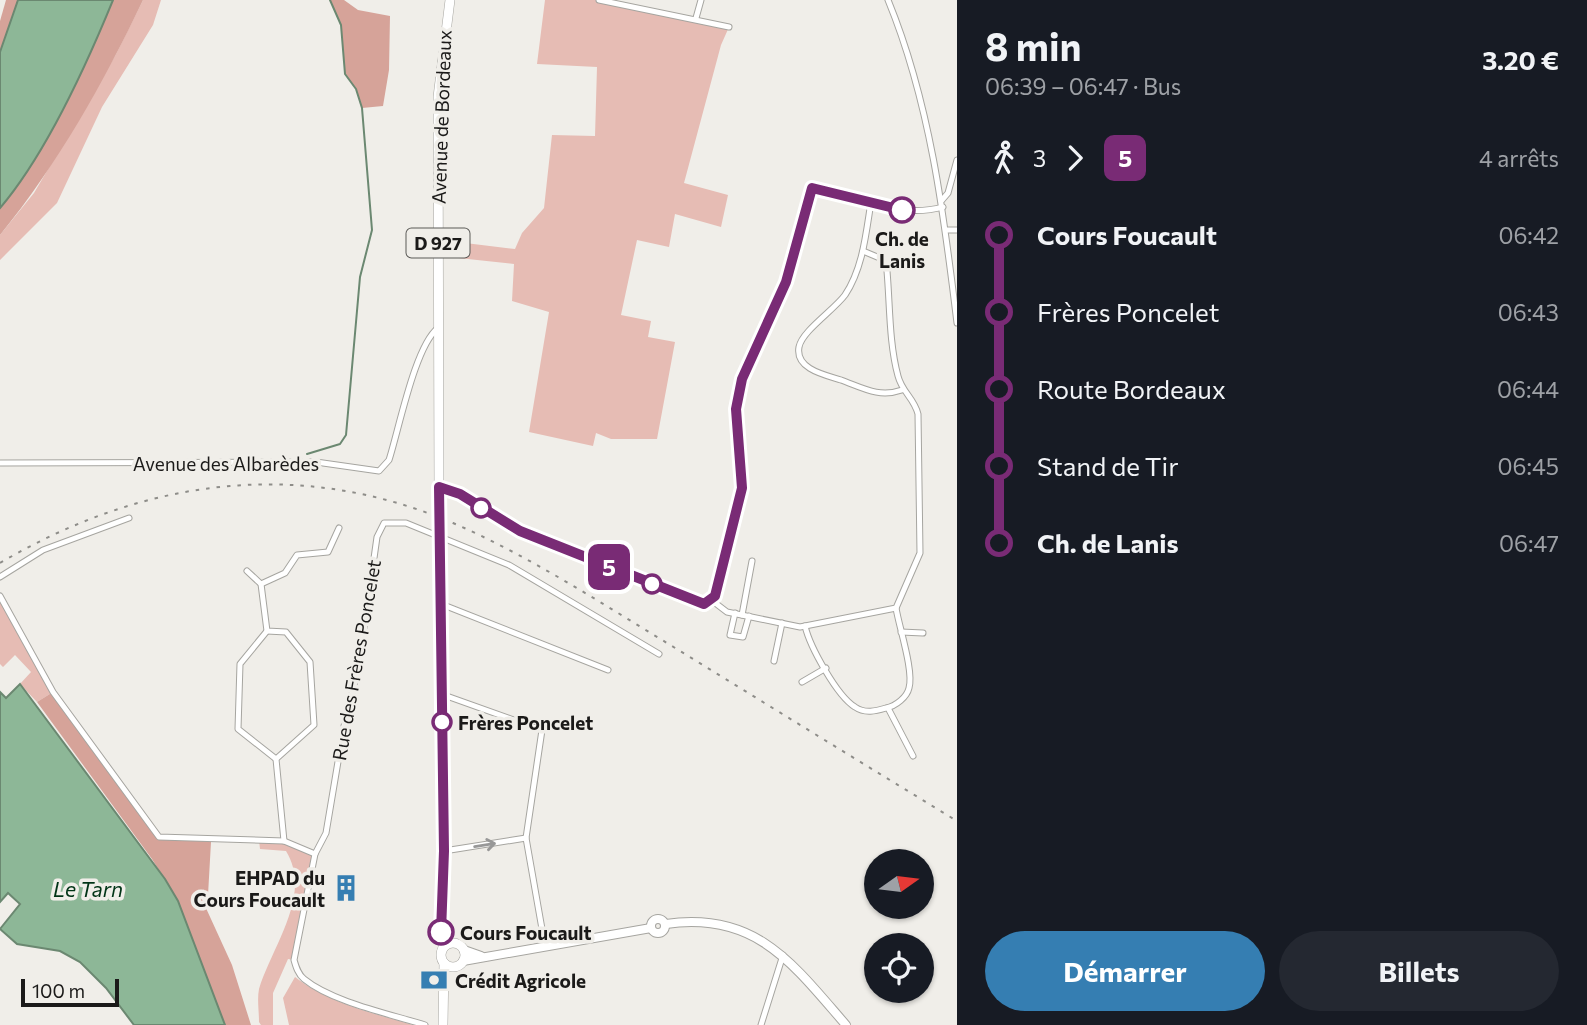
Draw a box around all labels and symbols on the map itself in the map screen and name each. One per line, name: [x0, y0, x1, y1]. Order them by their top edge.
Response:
street label: Avenue de Bordeaux: [426, 30, 456, 204]
marker: Ch. de Lanis: [889, 197, 915, 223]
place label: Ch. de Lanis: [875, 227, 929, 272]
road number: D 927: [406, 229, 470, 258]
street label: Avenue des Albarèdes: [133, 452, 319, 475]
unlabelled marker: [471, 498, 491, 518]
line badge: 5: [586, 544, 632, 590]
street label: Rue des Frères Poncelet: [327, 558, 385, 762]
unlabelled marker: [642, 574, 662, 594]
place label: Frères Poncelet: [458, 711, 593, 734]
marker: Frères Poncelet: [432, 712, 452, 732]
one-way arrow: [473, 838, 496, 851]
north arrow: [864, 849, 934, 919]
place label: EHPAD du Cours Foucault: [194, 866, 325, 911]
building icon: EHPAD du Cours Foucault: [331, 873, 361, 903]
water label: Le Tarn: [53, 876, 123, 901]
marker: Cours Foucault: [428, 919, 454, 945]
place label: Cours Foucault: [460, 921, 591, 944]
bank icon: Crédit Agricole: [419, 965, 449, 995]
place label: Crédit Agricole: [455, 969, 586, 992]
scale bar: [21, 976, 119, 1008]

